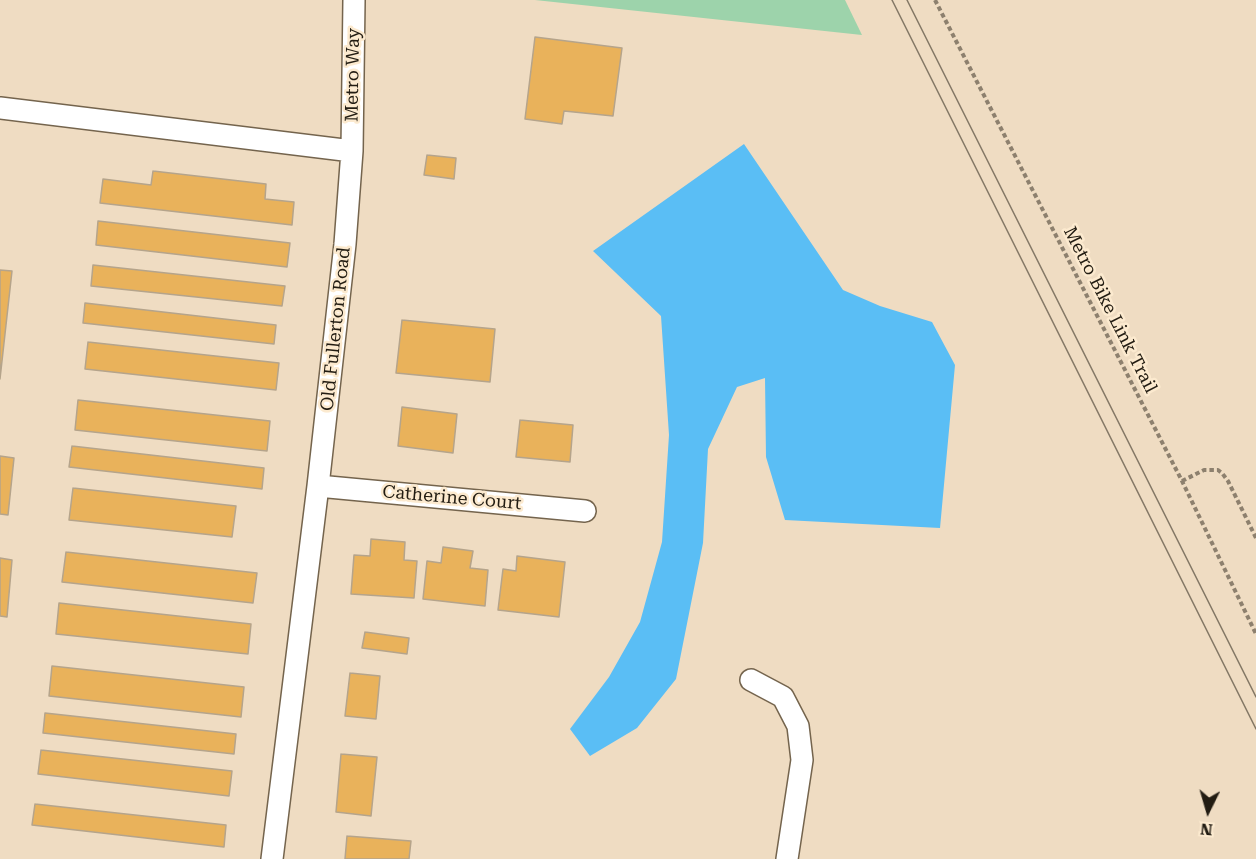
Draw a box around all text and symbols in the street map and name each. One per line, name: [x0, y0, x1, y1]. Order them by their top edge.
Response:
street label: Metro Way: [341, 28, 365, 122]
street label: Metro Bike Link Trail: [1059, 223, 1161, 397]
street label: Old Fullerton Road: [317, 246, 355, 412]
street label: Catherine Court: [382, 481, 522, 515]
north arrow: [1178, 781, 1238, 841]
text: N: [1199, 819, 1213, 839]

